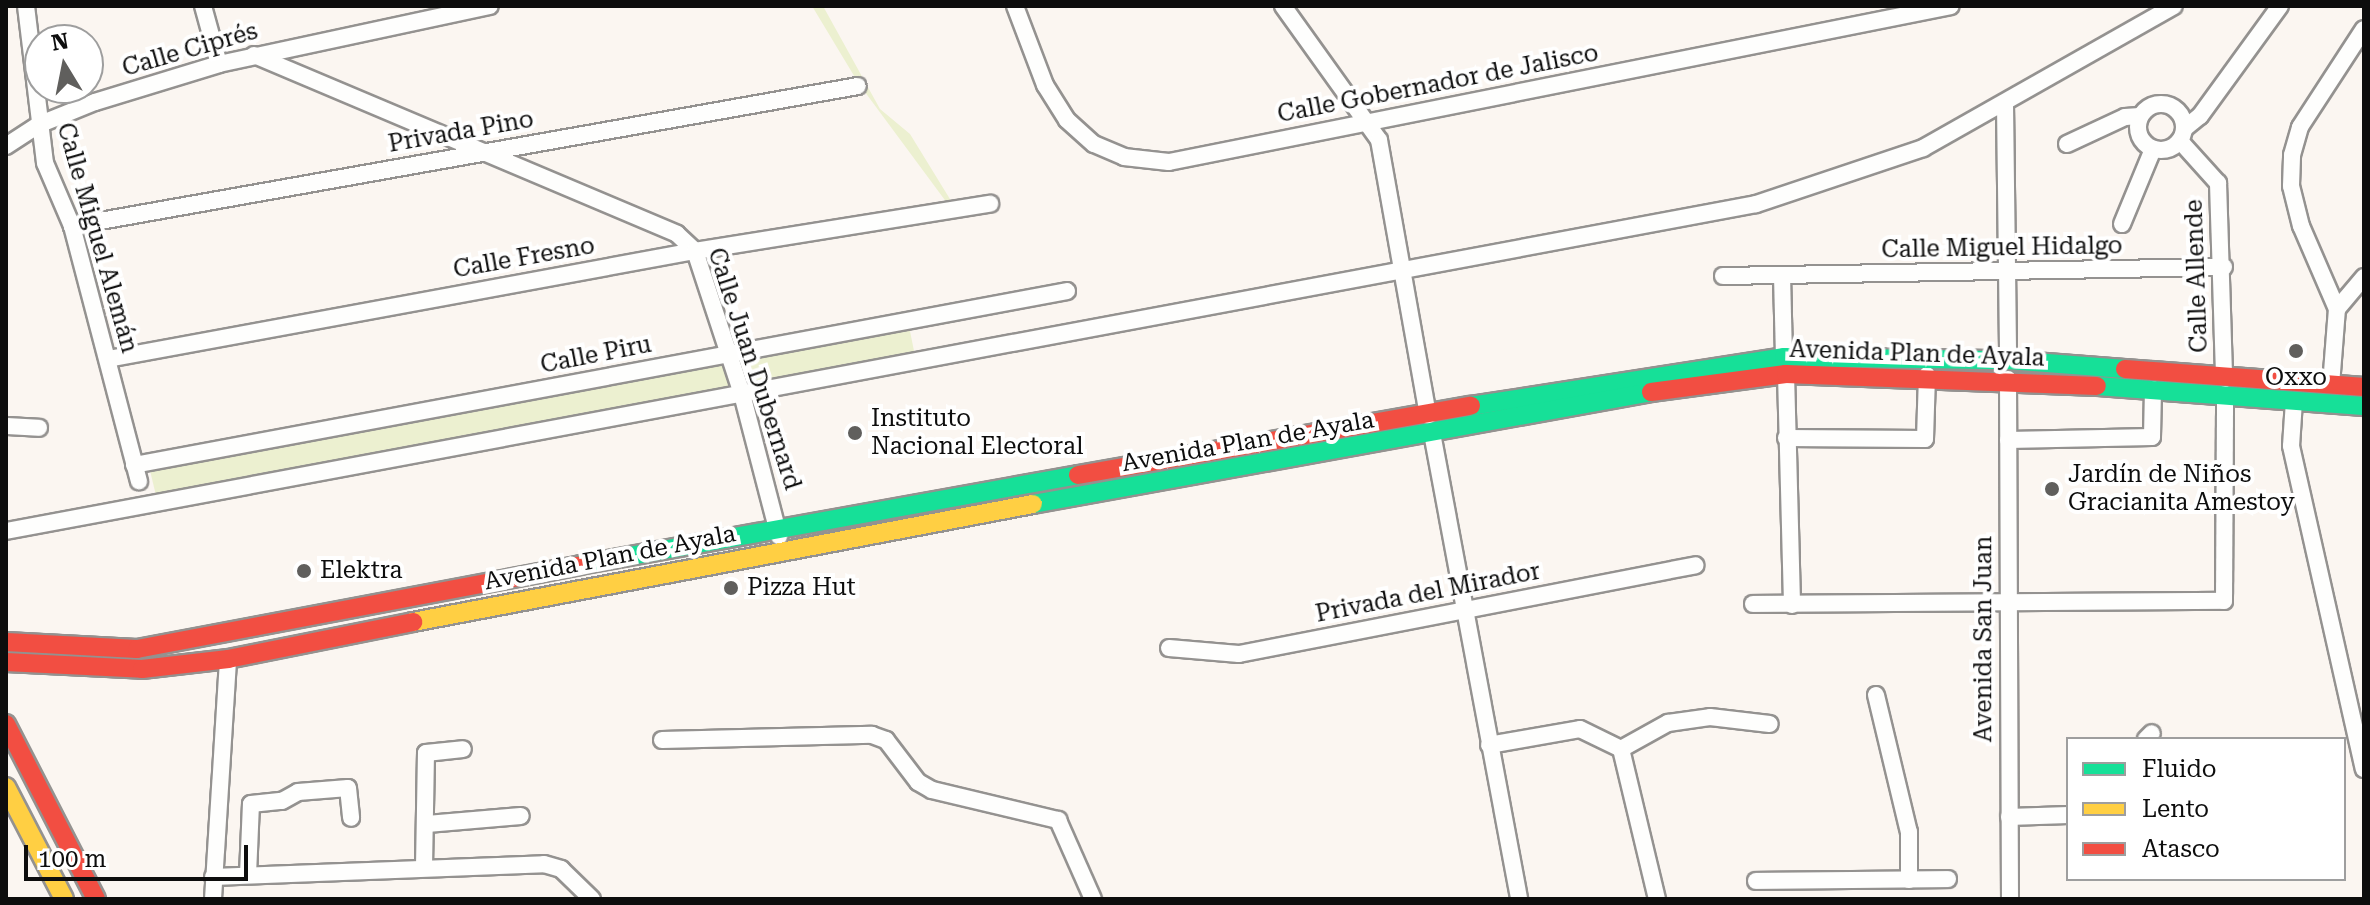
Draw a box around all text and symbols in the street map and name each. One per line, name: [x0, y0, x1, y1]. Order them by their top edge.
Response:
street label: Calle Ciprés: [119, 17, 261, 83]
north arrow: [24, 24, 104, 104]
text: N: [50, 28, 71, 56]
street label: Calle Gobernador de Jalisco: [1275, 39, 1601, 129]
street label: Privada Pino: [386, 105, 536, 159]
street label: Calle Miguel Alemán: [50, 120, 144, 356]
street label: Calle Allende: [2180, 199, 2214, 353]
street label: Calle Fresno: [451, 231, 597, 285]
street label: Calle Miguel Hidalgo: [1881, 231, 2123, 265]
street label: Calle Juan Dubernard: [701, 244, 807, 494]
street label: Calle Piru: [538, 330, 654, 380]
street label: Avenida Plan de Ayala: [1789, 335, 2045, 373]
marker: Oxxo: [2287, 342, 2305, 360]
place label: Oxxo: [2265, 364, 2327, 392]
place label: Instituto Nacional Electoral: [871, 405, 1083, 461]
street label: Avenida Plan de Ayala: [1120, 406, 1376, 478]
marker: Instituto Nacional Electoral: [846, 424, 864, 442]
place label: Jardín de Niños Gracianita Amestoy: [2068, 461, 2295, 517]
marker: Jardín de Niños Gracianita Amestoy: [2043, 480, 2061, 498]
street label: Avenida Plan de Ayala: [482, 520, 738, 596]
street label: Avenida San Juan: [1970, 536, 1998, 742]
place label: Elektra: [320, 557, 403, 585]
street label: Privada del Mirador: [1313, 557, 1543, 629]
marker: Elektra: [295, 562, 313, 580]
place label: Pizza Hut: [747, 574, 856, 602]
marker: Pizza Hut: [722, 579, 740, 597]
legend: [2066, 737, 2346, 881]
text: Fluido: [2142, 755, 2217, 783]
text: Lento: [2142, 795, 2209, 823]
scale bar: [28, 829, 252, 879]
text: Atasco: [2142, 835, 2220, 863]
text: 100 m: [38, 845, 106, 873]

